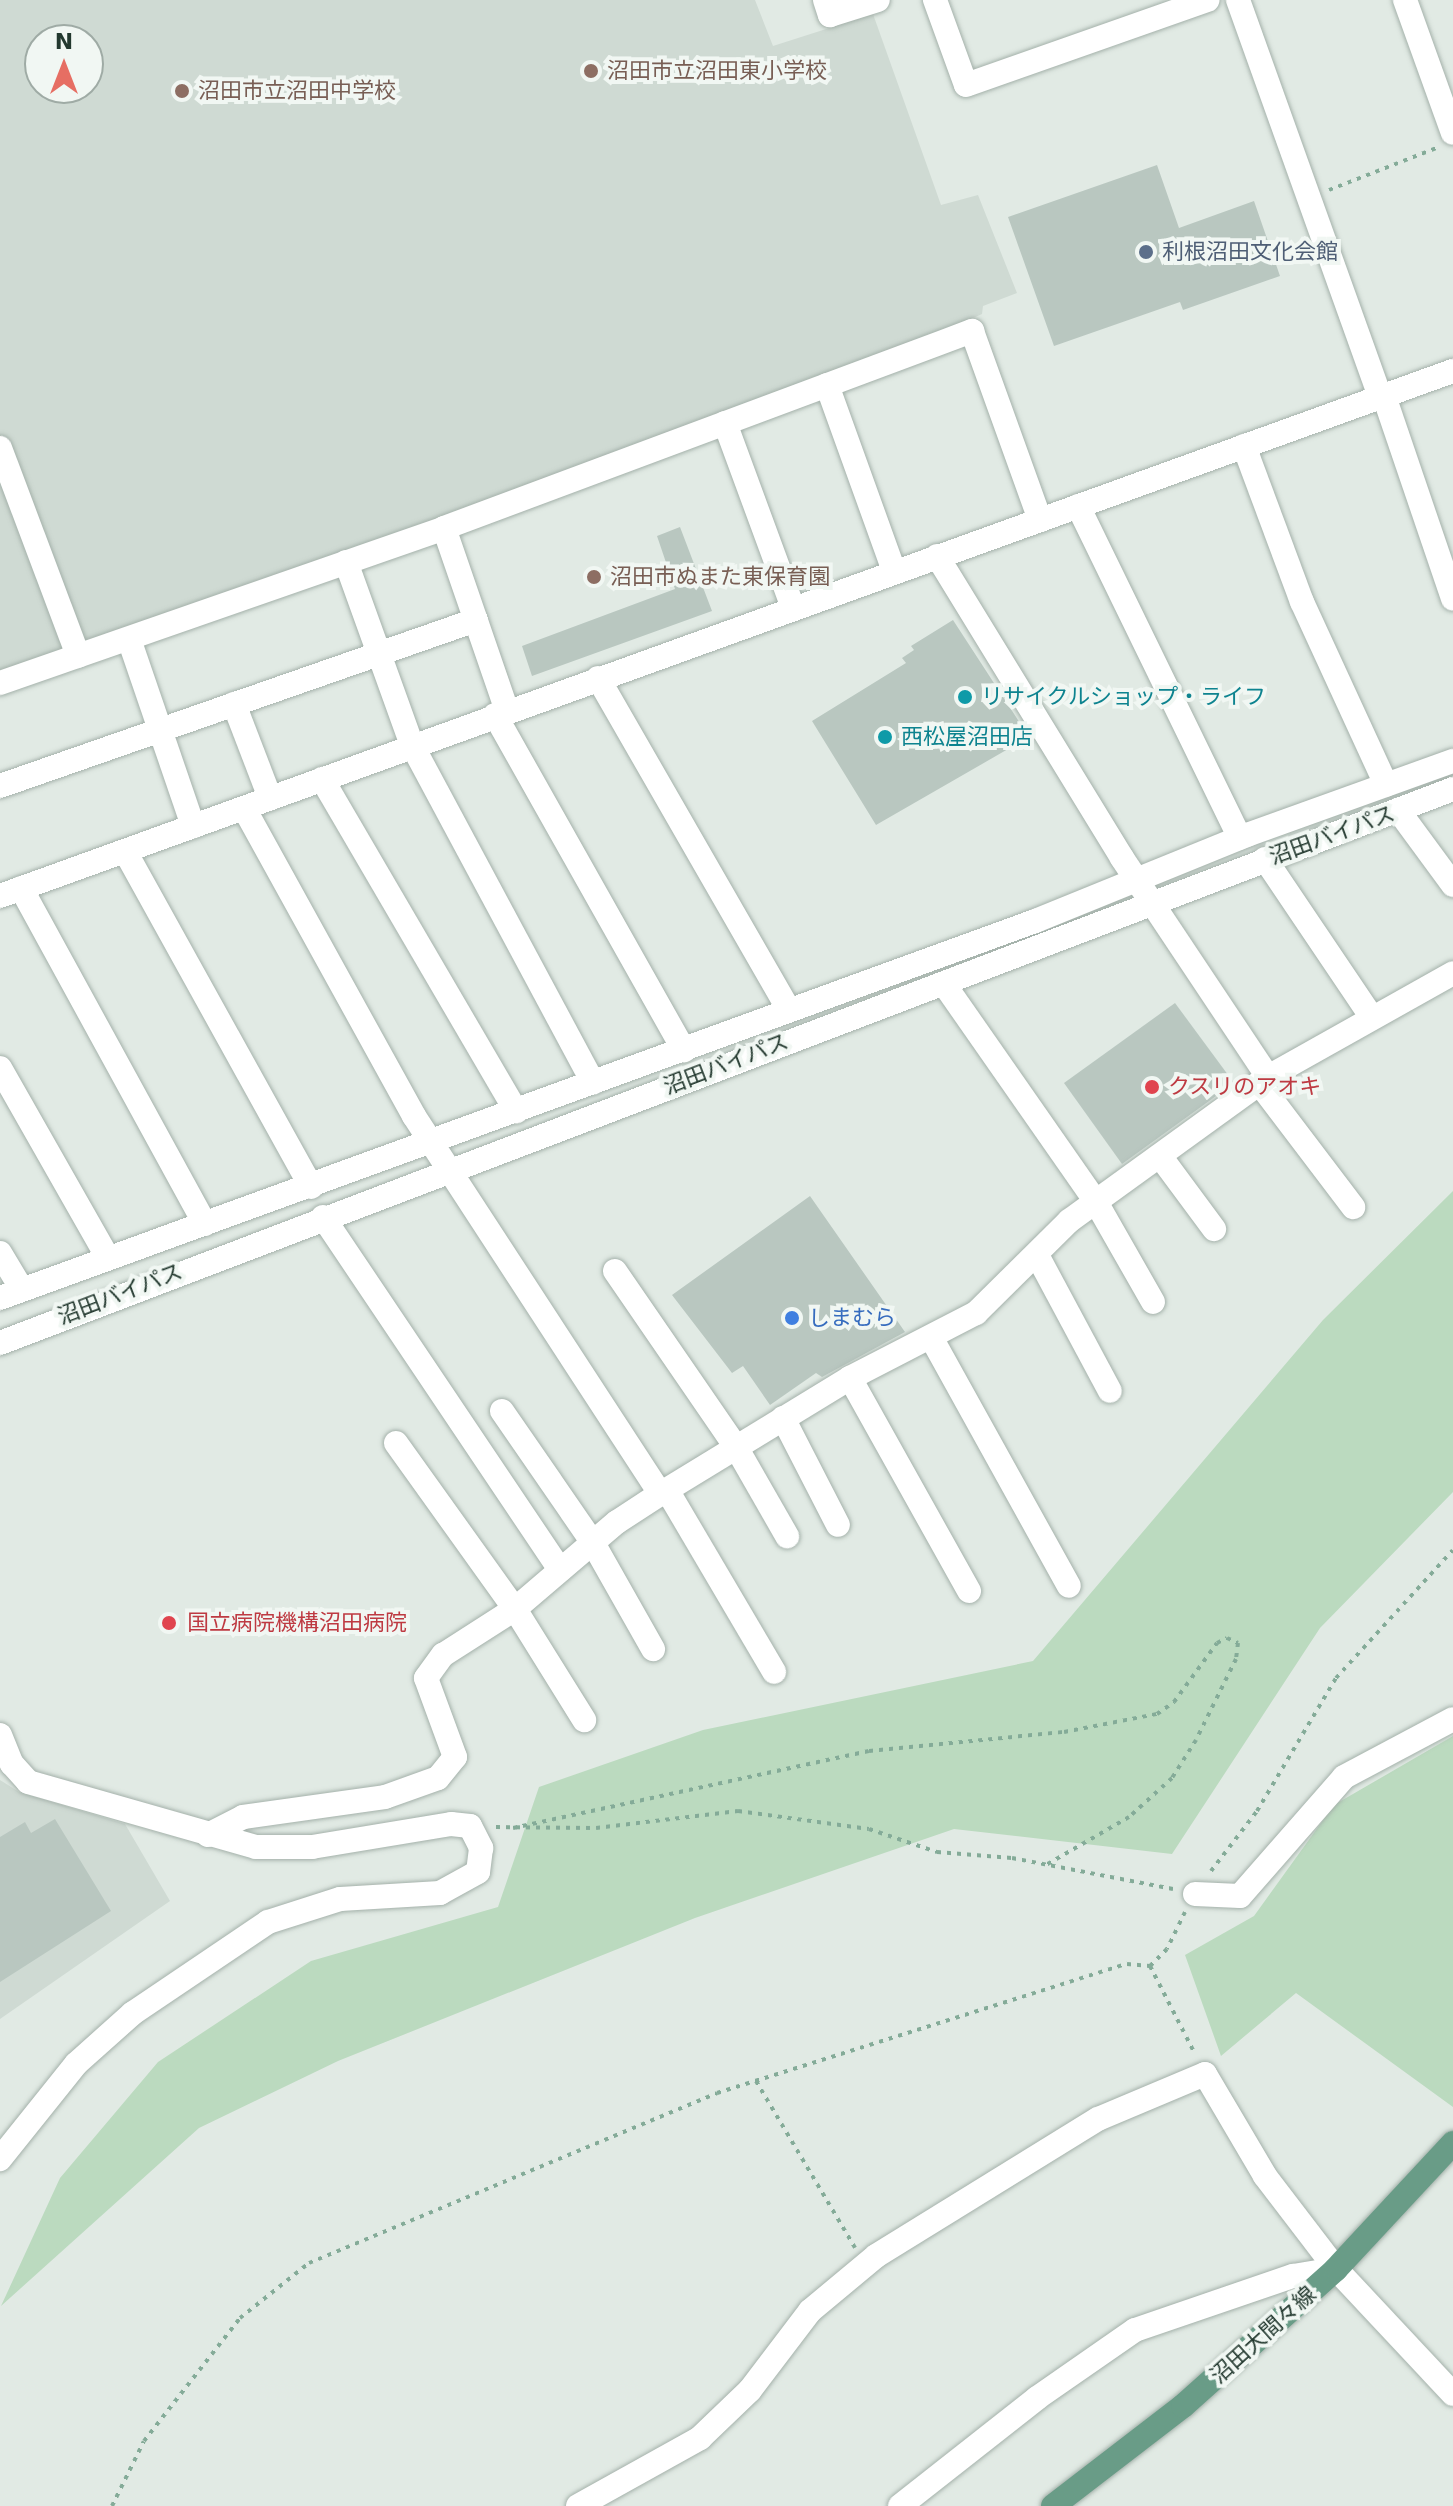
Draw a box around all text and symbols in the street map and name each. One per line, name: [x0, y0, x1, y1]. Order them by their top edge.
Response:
north arrow: [24, 24, 104, 104]
text: N: [55, 29, 73, 54]
place label: 沼田市立沼田東小学校: [607, 58, 827, 84]
marker: 沼田市立沼田東小学校: [582, 62, 600, 80]
place label: 沼田市立沼田中学校: [198, 78, 396, 104]
marker: 沼田市立沼田中学校: [173, 82, 191, 100]
place label: 利根沼田文化会館: [1162, 239, 1338, 265]
marker: 利根沼田文化会館: [1137, 243, 1155, 261]
place label: 沼田市ぬまた東保育園: [610, 564, 830, 590]
marker: 沼田市ぬまた東保育園: [585, 568, 603, 586]
place label: リサイクルショップ・ライフ: [981, 684, 1267, 710]
marker: リサイクルショップ・ライフ: [956, 688, 974, 706]
place label: 西松屋沼田店: [901, 724, 1033, 750]
marker: 西松屋沼田店: [876, 728, 894, 746]
street label: 沼田バイパス: [1265, 800, 1399, 870]
street label: 沼田バイパス: [660, 1028, 792, 1100]
place label: クスリのアオキ: [1168, 1074, 1322, 1100]
marker: クスリのアオキ: [1143, 1078, 1161, 1096]
street label: 沼田バイパス: [54, 1258, 186, 1330]
place label: しまむら: [808, 1305, 896, 1331]
marker: しまむら: [783, 1309, 801, 1327]
place label: 国立病院機構沼田病院: [187, 1610, 407, 1636]
marker: 国立病院機構沼田病院: [158, 1612, 180, 1634]
street label: 沼田大間々線: [1205, 2281, 1321, 2389]

